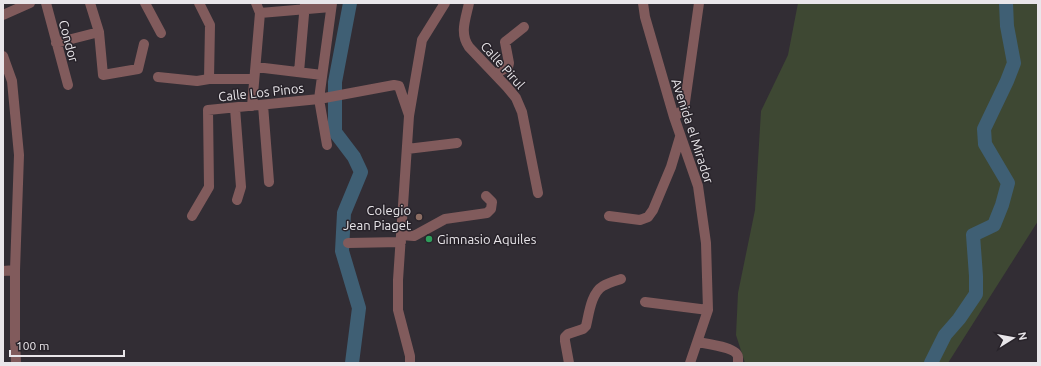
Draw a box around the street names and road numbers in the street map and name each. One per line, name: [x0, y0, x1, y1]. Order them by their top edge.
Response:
street label: Condor: [57, 18, 81, 64]
street label: Calle Pirul: [478, 39, 528, 92]
street label: Avenida el Mirador: [669, 77, 717, 185]
street label: Calle Los Pinos: [217, 81, 305, 103]

